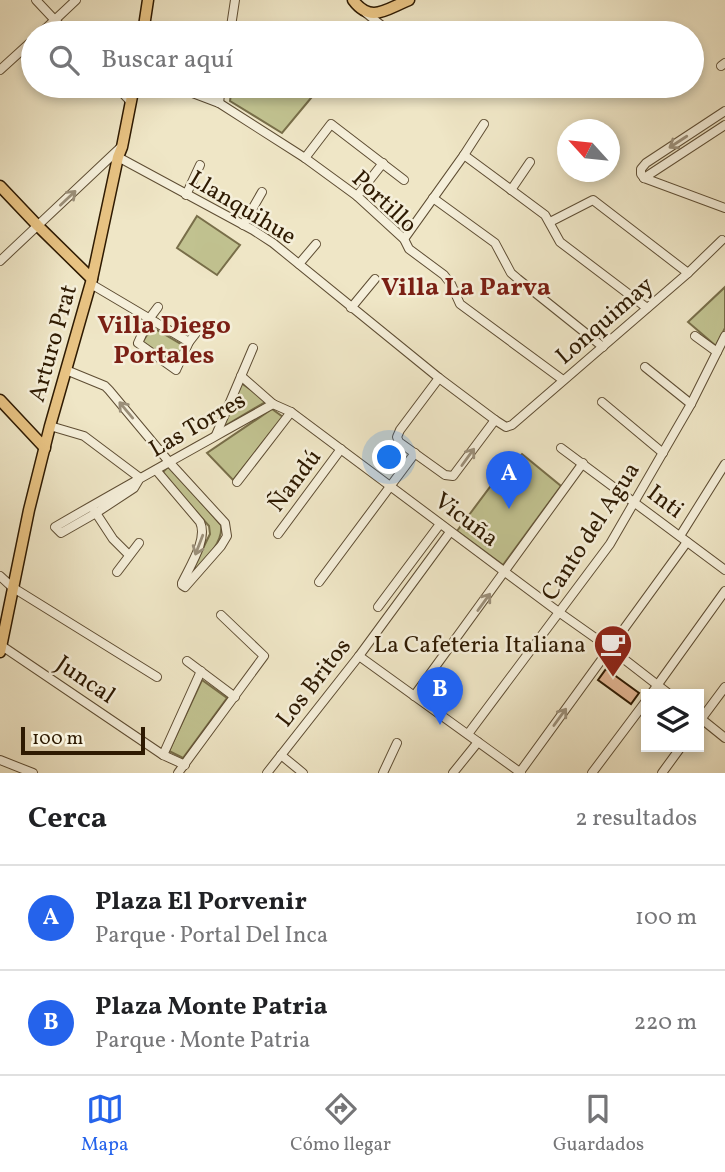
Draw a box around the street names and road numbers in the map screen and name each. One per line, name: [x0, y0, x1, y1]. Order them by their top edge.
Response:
street label: Llanquihue: [182, 163, 302, 254]
street label: Portillo: [343, 163, 424, 242]
street label: Lonquimay: [549, 269, 662, 374]
street label: Arturo Prat: [21, 281, 87, 406]
street label: Las Torres: [143, 384, 253, 467]
street label: Ñandú: [261, 443, 331, 520]
street label: Canto del Agua: [534, 456, 649, 608]
street label: Inti: [639, 477, 690, 528]
street label: Vicuña: [426, 485, 505, 556]
street label: Los Britos: [269, 631, 360, 735]
street label: Juncal: [48, 648, 122, 713]

